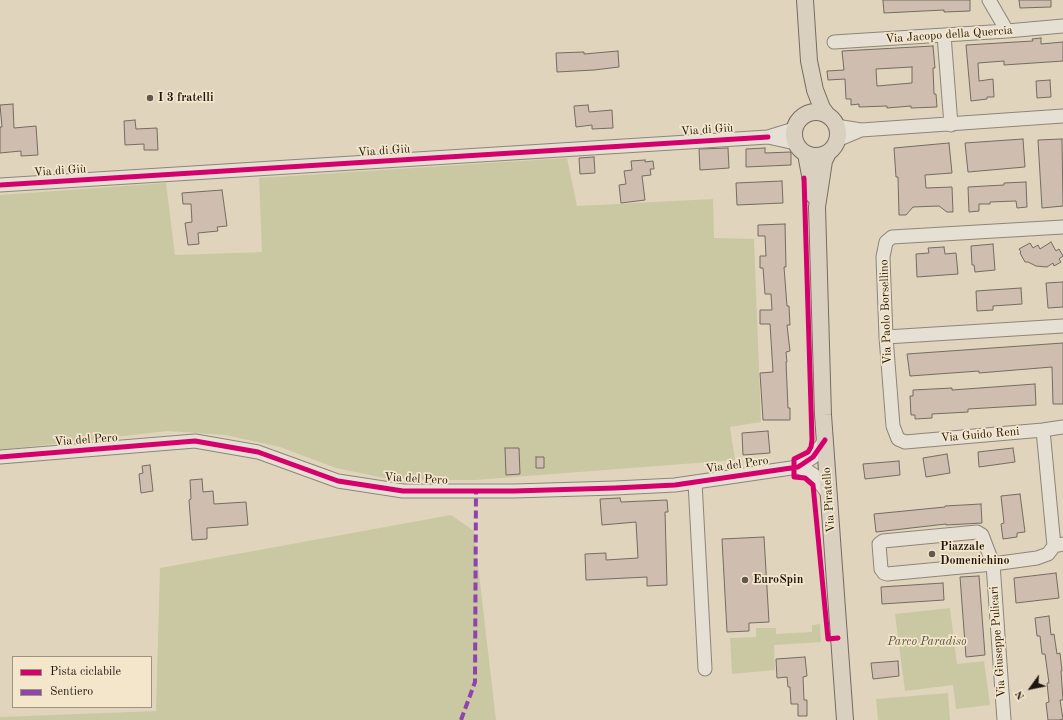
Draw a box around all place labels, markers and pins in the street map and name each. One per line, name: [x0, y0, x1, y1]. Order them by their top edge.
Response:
place label: I 3 fratelli: [158, 91, 213, 105]
marker: I 3 fratelli: [145, 93, 155, 103]
place label: Piazzale Domenichino: [940, 540, 1010, 568]
marker: Piazzale Domenichino: [927, 549, 937, 559]
place label: EuroSpin: [753, 573, 803, 587]
marker: EuroSpin: [740, 575, 750, 585]

